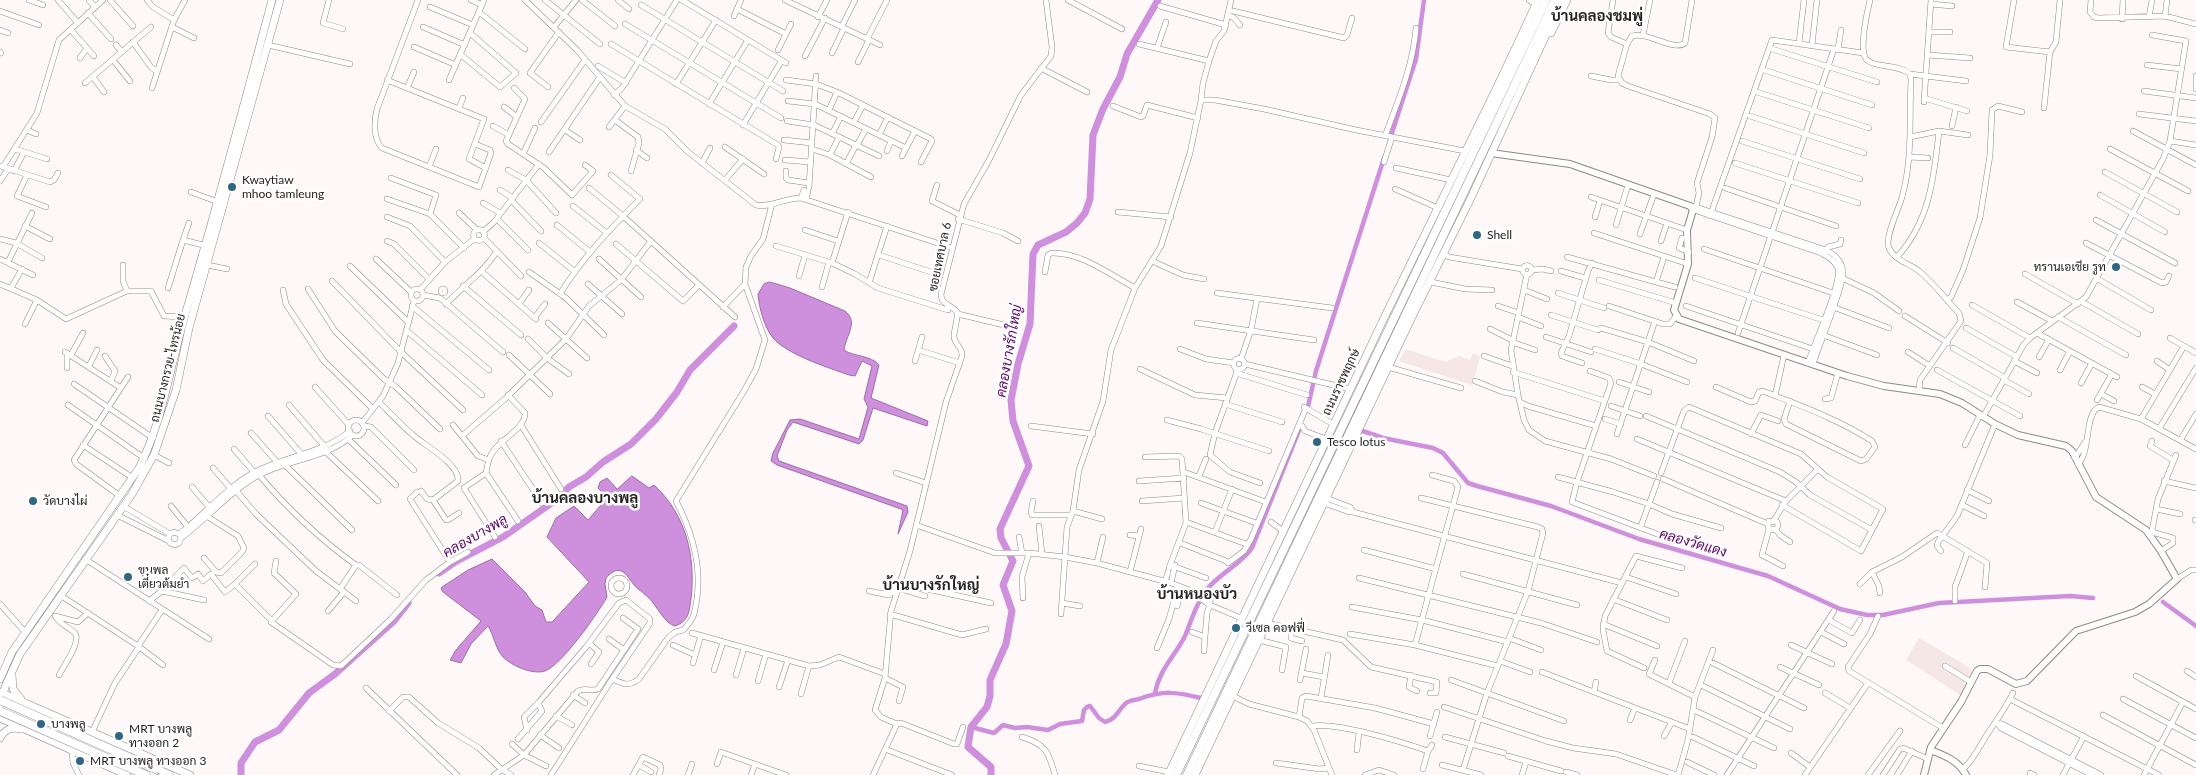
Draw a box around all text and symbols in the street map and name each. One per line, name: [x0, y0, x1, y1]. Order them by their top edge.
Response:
district label: บ้านคลองชมพู่: [1551, 7, 1643, 25]
place label: Kwaytiaw mhoo tamleung: [242, 173, 324, 201]
marker: Kwaytiaw mhoo tamleung: [226, 181, 238, 193]
street label: ซอยเทศบาล 6: [926, 221, 954, 293]
place label: Shell: [1487, 228, 1512, 242]
marker: Shell: [1471, 229, 1483, 241]
place label: ทรานเอเชีย รูท: [2033, 260, 2106, 274]
marker: ทรานเอเชีย รูท: [2110, 261, 2122, 273]
water label: คลองบางรักใหญ่: [993, 303, 1025, 399]
street label: ถนนบางกรวย-ไทรน้อย: [148, 312, 188, 424]
street label: ถนนราชพฤกษ์: [1319, 346, 1363, 418]
place label: Tesco lotus: [1327, 435, 1385, 449]
marker: Tesco lotus: [1311, 436, 1323, 448]
district label: บ้านคลองบางพลู: [532, 489, 638, 507]
place label: วัดบางไผ่: [43, 494, 87, 508]
marker: วัดบางไผ่: [27, 495, 39, 507]
water label: คลองบางพลู: [440, 511, 510, 561]
water label: คลองวัดแดง: [1657, 525, 1729, 561]
place label: ขุนพล เตี๋ยวต้มยำ: [138, 563, 189, 591]
marker: ขุนพล เตี๋ยวต้มยำ: [122, 571, 134, 583]
district label: บ้านบางรักใหญ่: [882, 576, 980, 594]
district label: บ้านหนองบัว: [1157, 585, 1237, 603]
place label: วีเซล คอฟฟี่: [1246, 621, 1305, 635]
marker: วีเซล คอฟฟี่: [1230, 622, 1242, 634]
place label: บางพลู: [51, 717, 86, 731]
marker: บางพลู: [35, 718, 47, 730]
place label: MRT บางพลู ทางออก 2: [129, 722, 192, 750]
marker: MRT บางพลู ทางออก 2: [113, 730, 125, 742]
place label: MRT บางพลู ทางออก 3: [90, 754, 206, 768]
marker: MRT บางพลู ทางออก 3: [74, 755, 86, 767]

